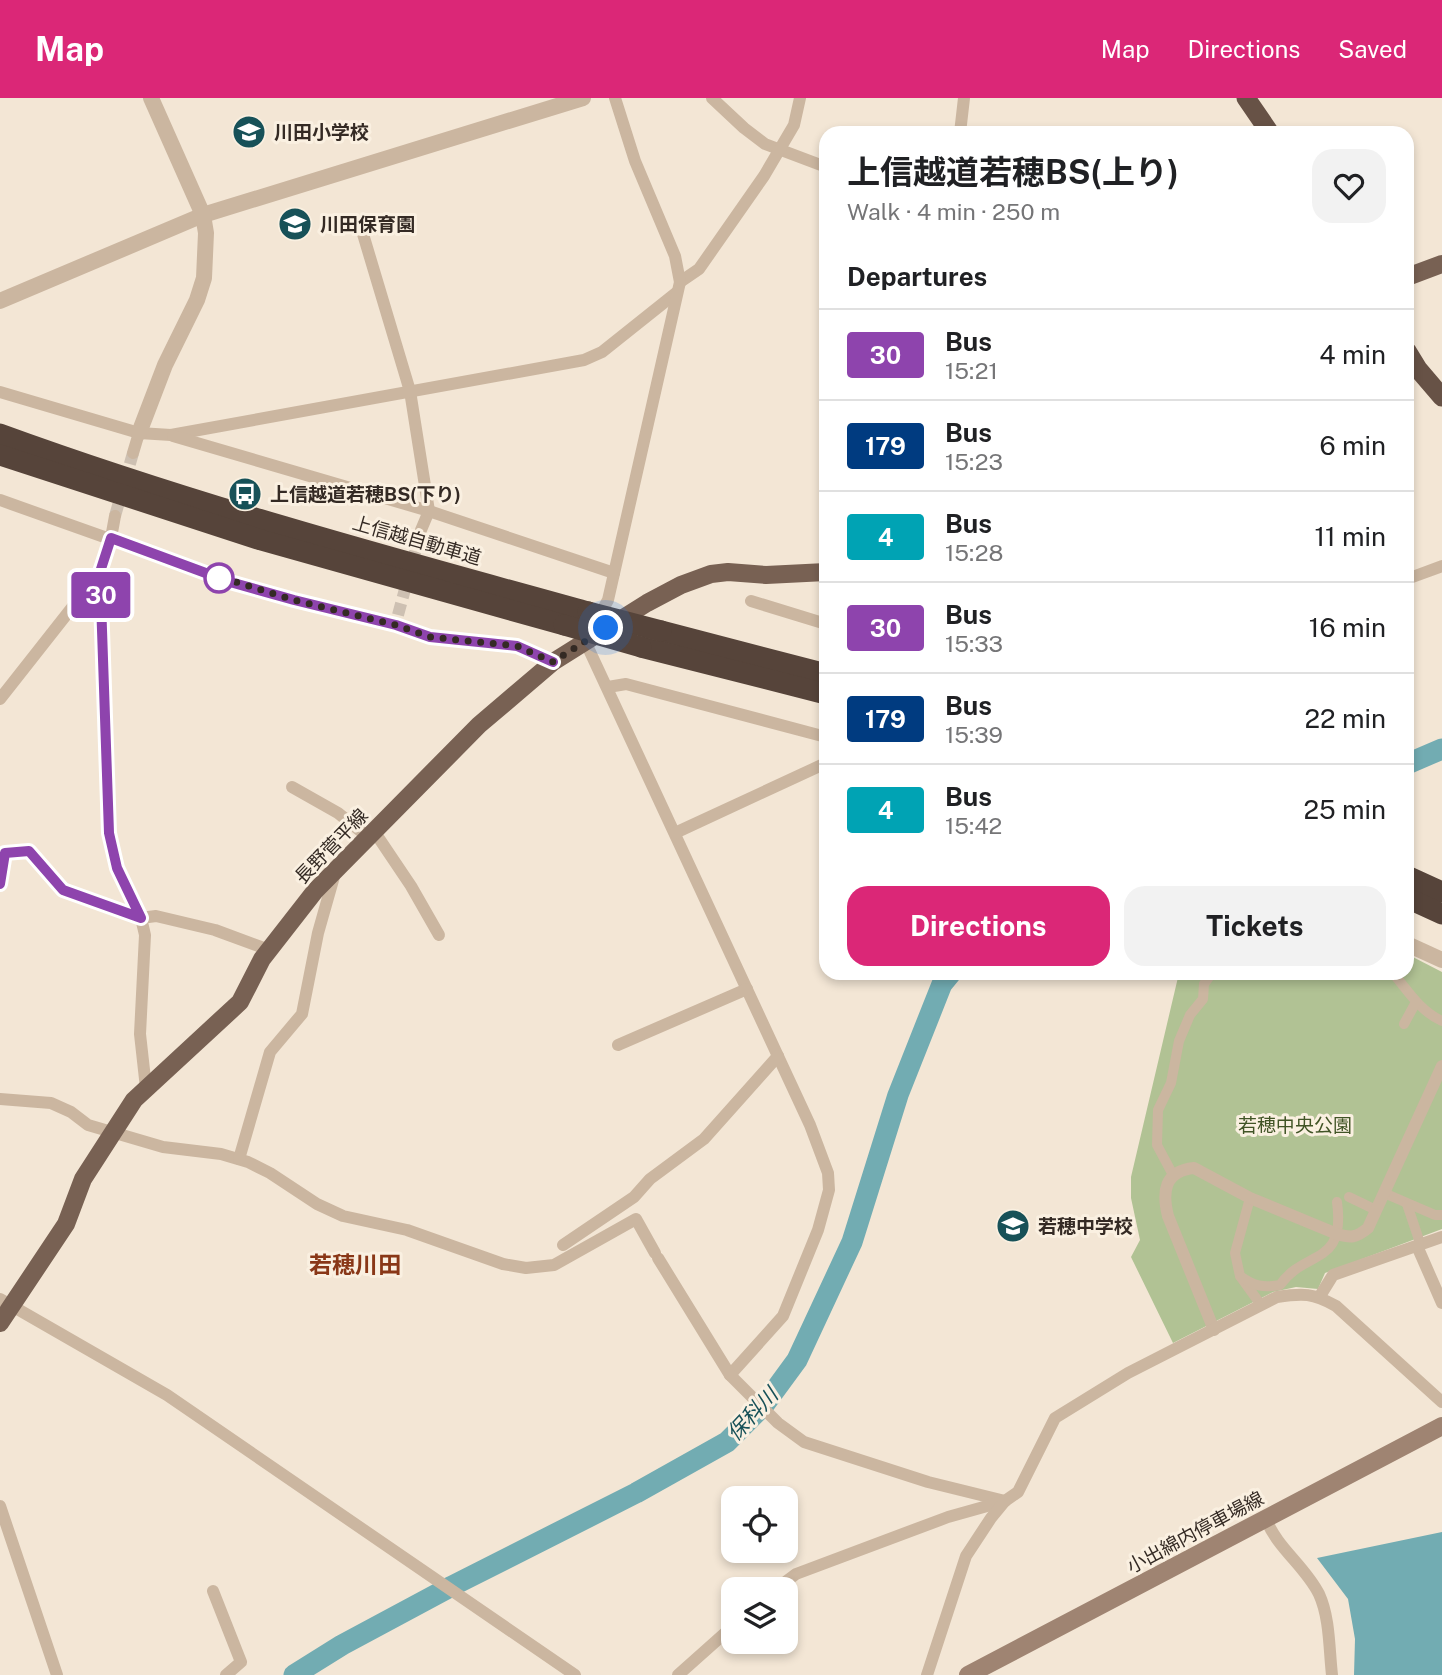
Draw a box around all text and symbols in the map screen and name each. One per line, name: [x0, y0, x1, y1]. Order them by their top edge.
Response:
text: Map: [35, 30, 104, 68]
text: Map: [1101, 35, 1150, 63]
text: Directions: [1188, 35, 1300, 63]
text: Saved: [1338, 35, 1407, 63]
school or university icon: 川田小学校: [230, 113, 268, 151]
place label: 川田小学校: [274, 121, 369, 143]
button: heart: [1312, 149, 1386, 223]
text: 上信越道若穂BS(上り): [847, 153, 1179, 191]
text: Walk · 4 min · 250 m: [847, 198, 1060, 225]
school or university icon: 川田保育園: [276, 205, 314, 243]
place label: 川田保育園: [320, 213, 415, 235]
text: Departures: [847, 261, 987, 292]
text: Bus: [945, 326, 992, 357]
text: 4 min: [1319, 339, 1386, 370]
text: 30: [870, 341, 901, 369]
text: 15:21: [945, 357, 998, 384]
text: Bus: [945, 417, 992, 448]
text: 6 min: [1319, 430, 1386, 461]
text: 179: [865, 432, 906, 460]
text: 15:23: [945, 448, 1003, 475]
bus stop icon: 上信越道若穂BS(下り): [226, 475, 264, 513]
place label: 上信越道若穂BS(下り): [270, 483, 461, 505]
text: Bus: [945, 508, 992, 539]
street label: 上信越自動車道: [350, 511, 484, 569]
text: 11 min: [1314, 521, 1386, 552]
text: 4: [878, 523, 893, 551]
text: 15:28: [945, 539, 1003, 566]
unlabelled marker: [204, 563, 234, 593]
line badge: 30: [70, 572, 132, 618]
text: 30: [85, 581, 117, 609]
text: Bus: [945, 599, 992, 630]
your location: [588, 610, 623, 645]
text: 16 min: [1309, 612, 1386, 643]
text: 30: [870, 614, 901, 642]
text: 15:33: [945, 630, 1003, 657]
text: Bus: [945, 690, 992, 721]
text: 22 min: [1305, 703, 1386, 734]
text: 179: [865, 705, 906, 733]
text: 15:39: [945, 721, 1003, 748]
text: Bus: [945, 781, 992, 812]
text: 25 min: [1303, 794, 1386, 825]
text: 4: [878, 796, 893, 824]
street label: 長野菅平線: [290, 804, 372, 888]
text: 15:42: [945, 812, 1002, 839]
button: Directions: [847, 886, 1110, 966]
button: Tickets: [1124, 886, 1386, 966]
park label: 若穂中央公園: [1238, 1114, 1352, 1136]
school or university icon: 若穂中学校: [994, 1207, 1032, 1245]
place label: 若穂中学校: [1038, 1215, 1133, 1237]
district label: 若穂川田: [309, 1251, 401, 1278]
water label: 保科川: [721, 1381, 784, 1446]
map controls: [721, 1486, 798, 1654]
button: locate: [721, 1486, 798, 1563]
street label: 小出綿内停車場線: [1123, 1487, 1267, 1577]
button: layers: [721, 1577, 798, 1654]

